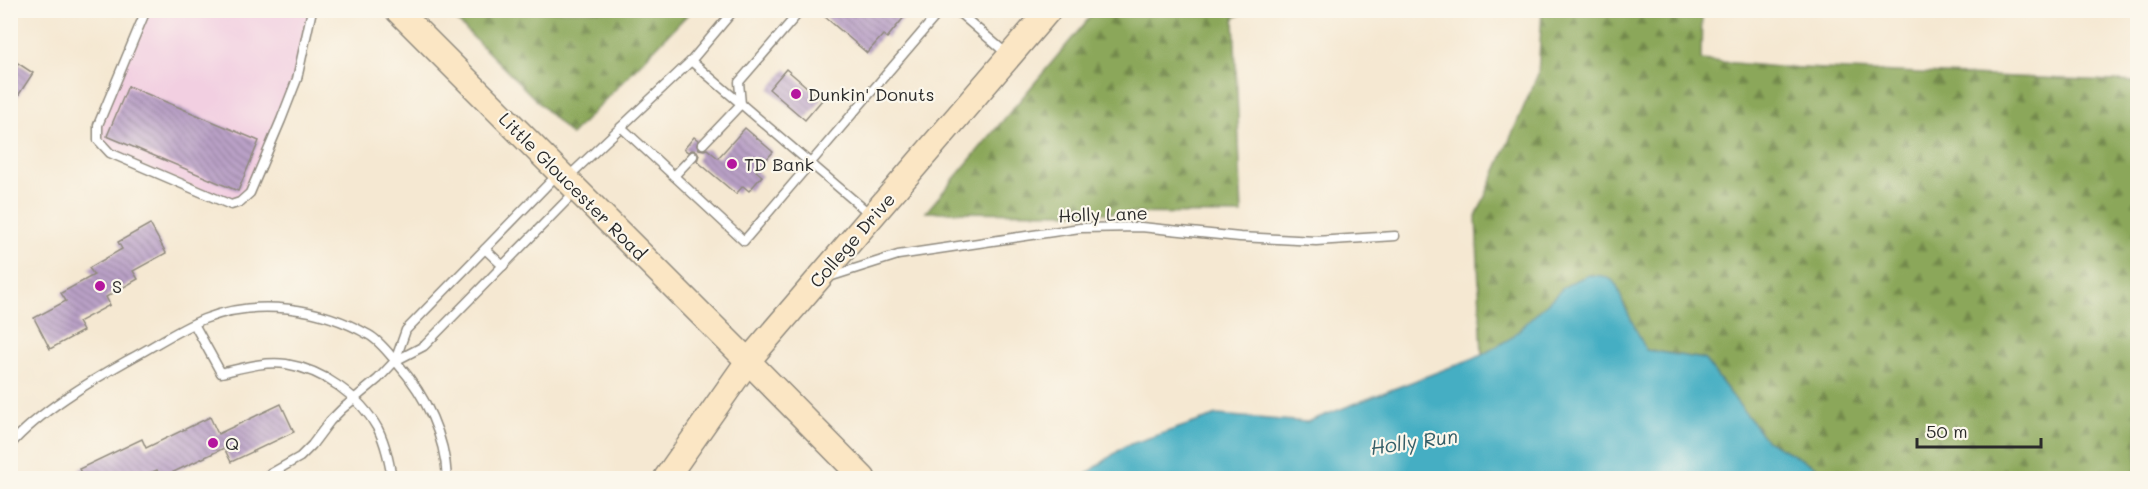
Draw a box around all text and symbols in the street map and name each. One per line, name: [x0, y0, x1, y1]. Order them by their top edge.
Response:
place label: Dunkin' Donuts: [808, 82, 935, 106]
marker: Dunkin' Donuts: [789, 87, 803, 101]
street label: Little Gloucester Road: [494, 107, 652, 265]
place label: TD Bank: [744, 152, 814, 176]
marker: TD Bank: [725, 157, 739, 171]
street label: College Drive: [804, 187, 900, 293]
street label: Holly Lane: [1058, 200, 1148, 228]
place label: S: [112, 274, 122, 298]
marker: S: [93, 279, 107, 293]
scale bar: [1917, 411, 2042, 449]
text: 50 m: [1926, 419, 1968, 443]
water label: Holly Run: [1369, 422, 1459, 460]
place label: Q: [225, 431, 239, 455]
marker: Q: [206, 436, 220, 450]

